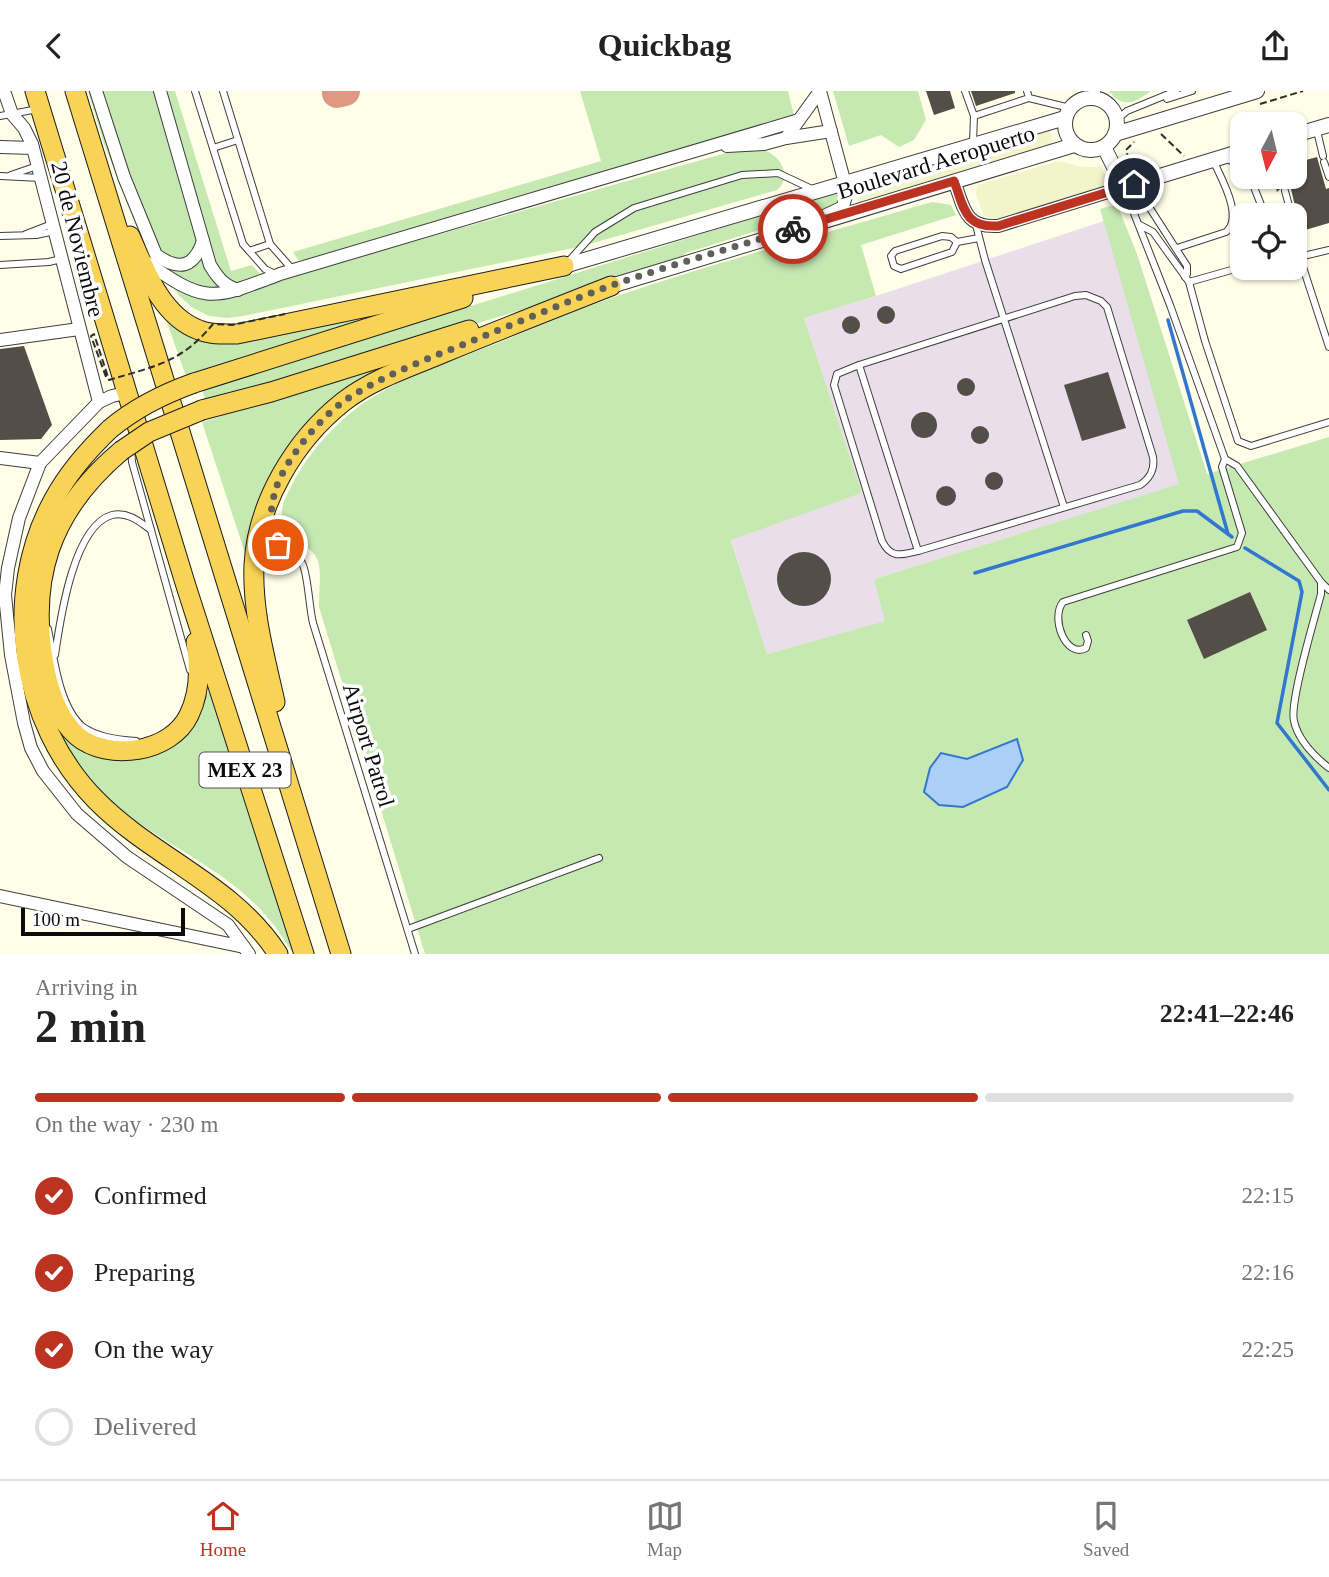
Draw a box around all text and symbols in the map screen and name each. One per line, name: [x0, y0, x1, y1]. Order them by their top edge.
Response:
icon: back: [35, 27, 73, 65]
text: Quickbag: [598, 27, 731, 63]
icon: share: [1256, 27, 1294, 65]
north arrow: [1230, 112, 1307, 189]
map controls: [1230, 112, 1307, 280]
street label: Boulevard Aeropuerto: [834, 121, 1038, 204]
pin: [1104, 154, 1164, 214]
street label: 20 de Noviembre: [46, 159, 109, 320]
icon: home: [1115, 165, 1153, 203]
courier: [758, 194, 828, 264]
button: locate: [1230, 203, 1307, 280]
icon: bike: [774, 210, 812, 248]
pin: [248, 515, 308, 575]
icon: bag: [259, 526, 297, 564]
street label: Airport Patrol: [338, 680, 399, 810]
road number: MEX 23: [200, 753, 290, 787]
scale bar: [21, 905, 186, 937]
text: 100 m: [32, 909, 80, 930]
text: Arriving in: [35, 975, 138, 1000]
text: 22:41–22:46: [1160, 999, 1294, 1028]
text: 2 min: [35, 1001, 146, 1052]
text: On the way · 230 m: [35, 1112, 218, 1137]
icon: check: [35, 1177, 73, 1215]
text: Confirmed: [94, 1181, 207, 1210]
text: 22:15: [1242, 1183, 1294, 1208]
icon: check: [35, 1254, 73, 1292]
text: Preparing: [94, 1258, 195, 1287]
text: 22:16: [1242, 1260, 1294, 1285]
icon: check: [35, 1331, 73, 1369]
text: On the way: [94, 1335, 214, 1364]
text: 22:25: [1242, 1337, 1294, 1362]
text: Delivered: [94, 1412, 197, 1441]
tab: Home: [200, 1497, 246, 1561]
tab: Map: [646, 1497, 684, 1561]
tab: Saved: [1083, 1497, 1129, 1561]

